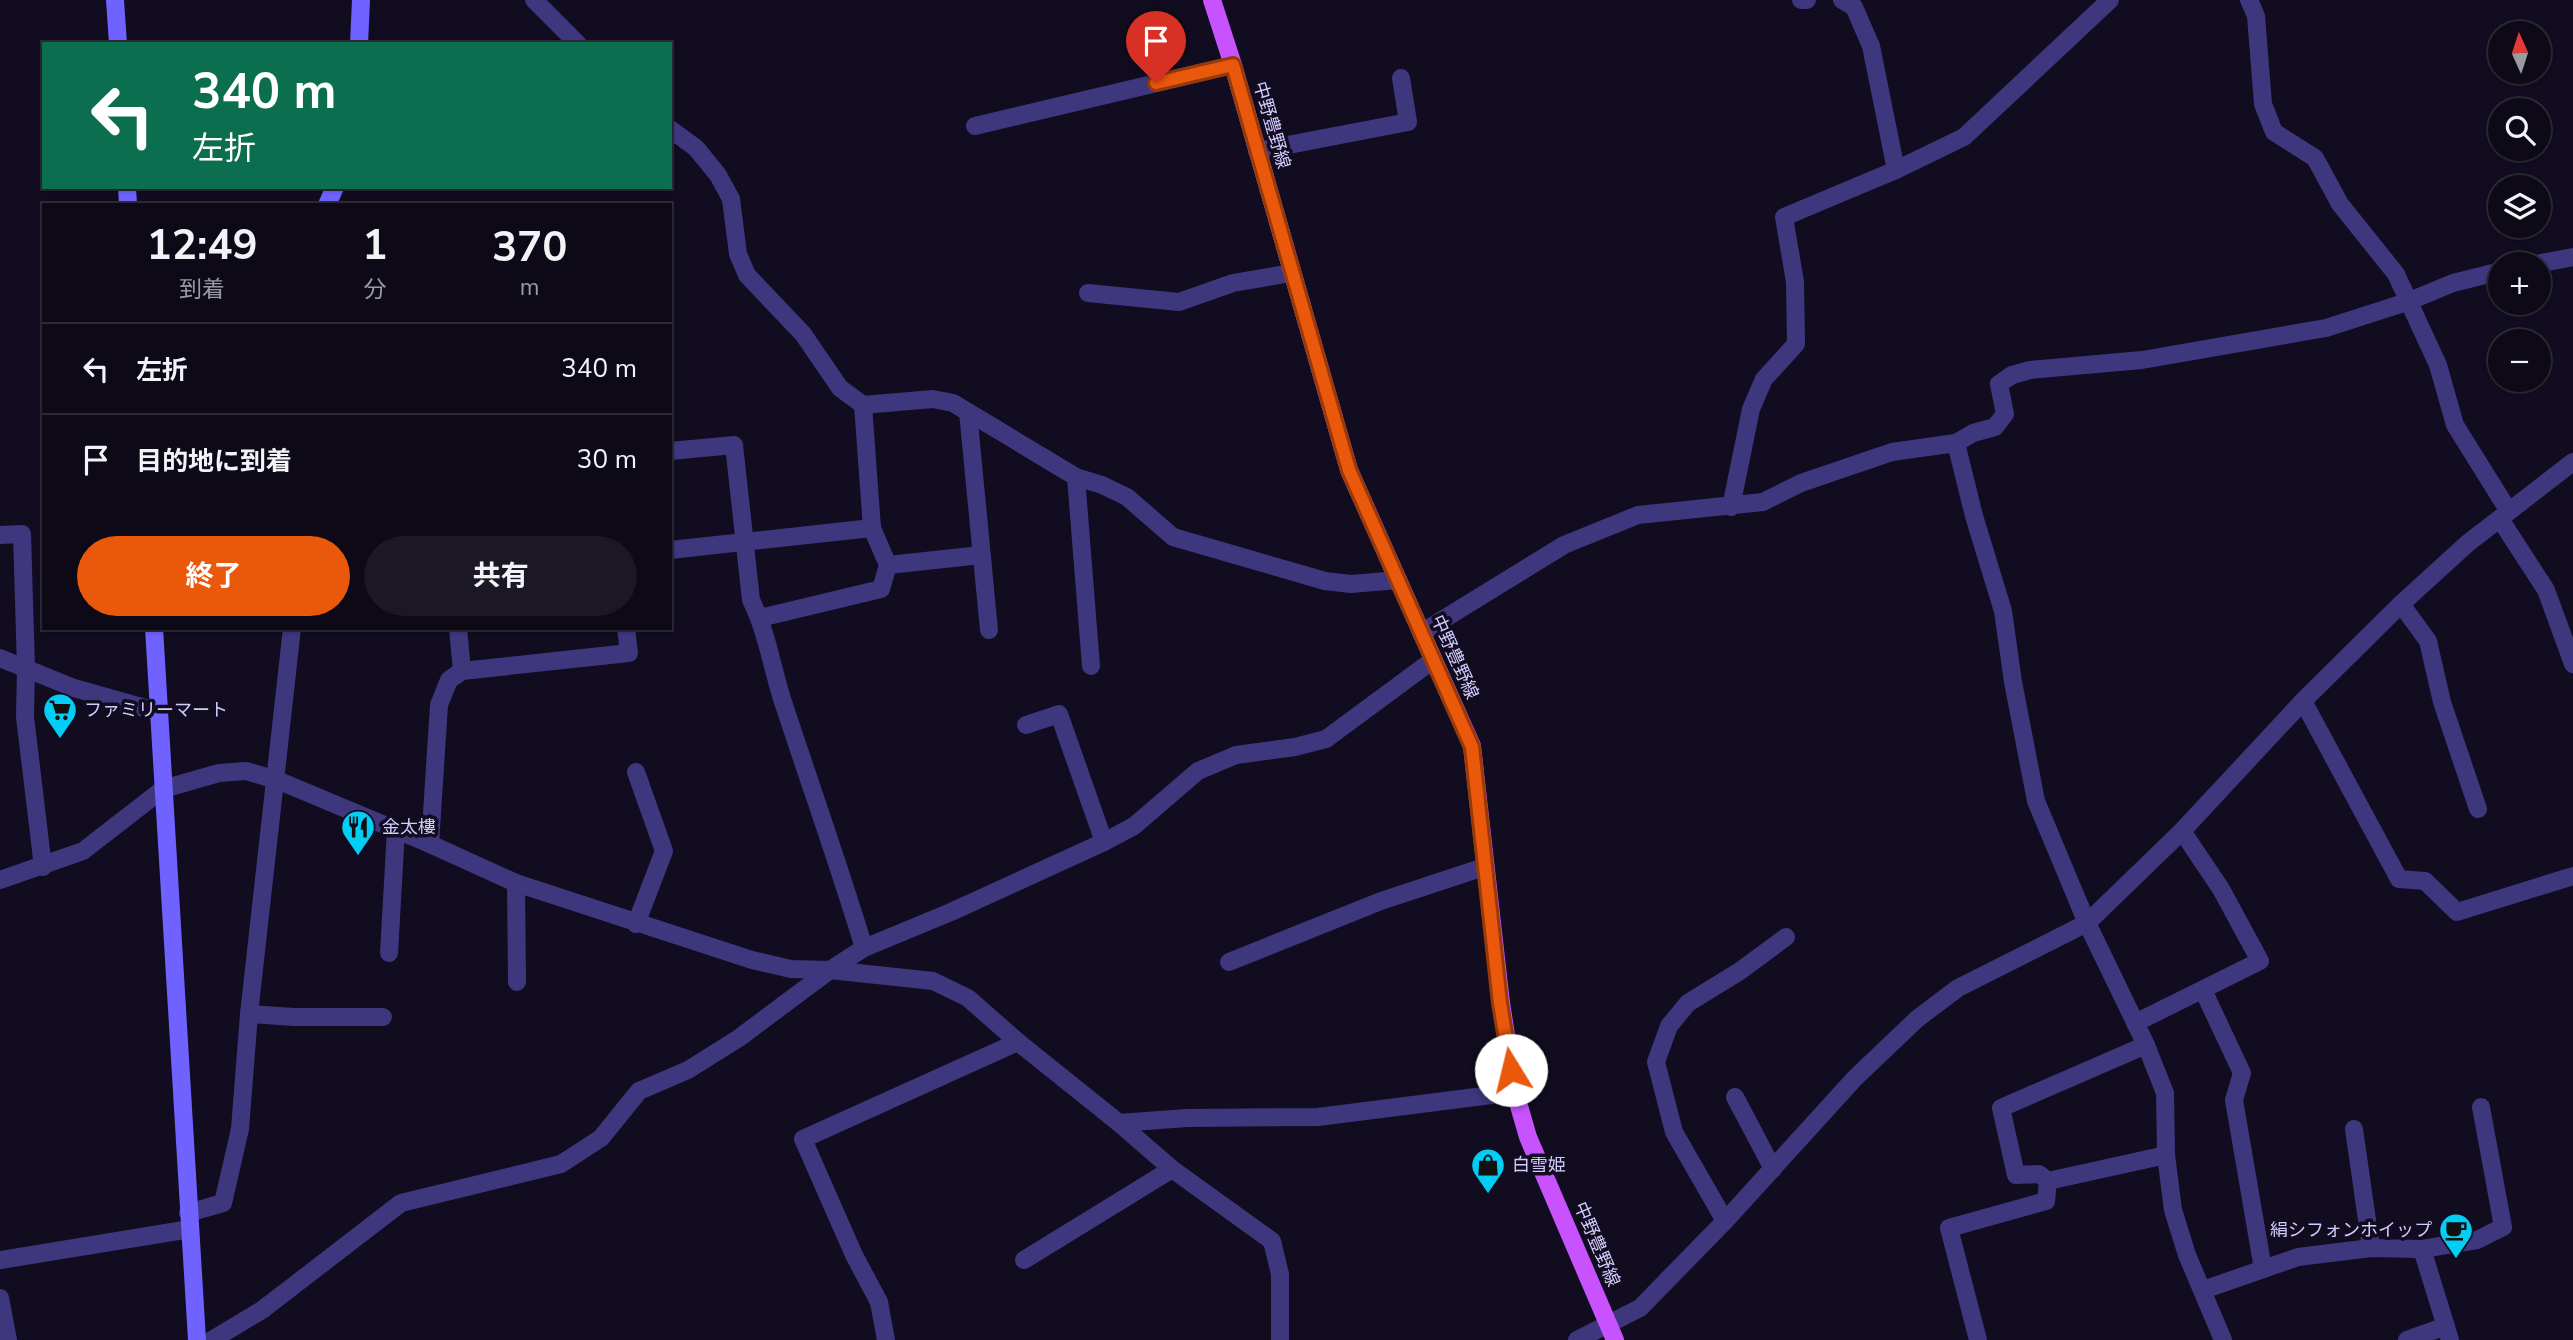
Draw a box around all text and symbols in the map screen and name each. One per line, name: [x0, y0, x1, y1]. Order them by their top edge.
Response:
pin: [1126, 11, 1186, 83]
north arrow: [2488, 21, 2552, 84]
map controls: [2488, 21, 2551, 392]
icon: arrive: [1137, 22, 1175, 60]
text: 340 m: [192, 58, 336, 125]
icon: left: [77, 70, 168, 161]
street label: 中野豊野線: [1248, 78, 1296, 172]
button: search: [2488, 98, 2551, 161]
text: 左折: [192, 127, 256, 170]
button: layers: [2488, 175, 2551, 238]
text: 12:49: [146, 217, 258, 274]
text: 1: [362, 217, 387, 274]
text: 370: [492, 219, 567, 276]
button: +: [2488, 252, 2551, 315]
text: m: [520, 272, 540, 303]
text: 到着: [179, 274, 225, 305]
text: 分: [363, 274, 386, 305]
button: −: [2488, 329, 2551, 392]
icon: left: [77, 350, 115, 388]
text: 340 m: [561, 351, 637, 386]
text: 左折: [136, 353, 188, 388]
icon: arrive: [77, 441, 115, 479]
text: 30 m: [577, 442, 637, 477]
text: 目的地に到着: [136, 444, 292, 479]
button: 終了: [77, 536, 350, 616]
button: 共有: [364, 536, 637, 616]
street label: 中野豊野線: [1426, 611, 1484, 703]
supermarket icon: ファミリーマート: [41, 691, 79, 740]
place label: ファミリーマート: [84, 698, 228, 722]
restaurant icon: 金太樓: [339, 808, 377, 857]
place label: 金太樓: [382, 815, 436, 839]
position arrow: [1474, 1033, 1548, 1107]
shop icon: 白雪姫: [1469, 1146, 1507, 1195]
place label: 白雪姫: [1512, 1153, 1566, 1177]
street label: 中野豊野線: [1568, 1198, 1626, 1290]
cafe icon: 絹シフォンホイップ: [2437, 1211, 2475, 1260]
place label: 絹シフォンホイップ: [2270, 1218, 2432, 1242]

